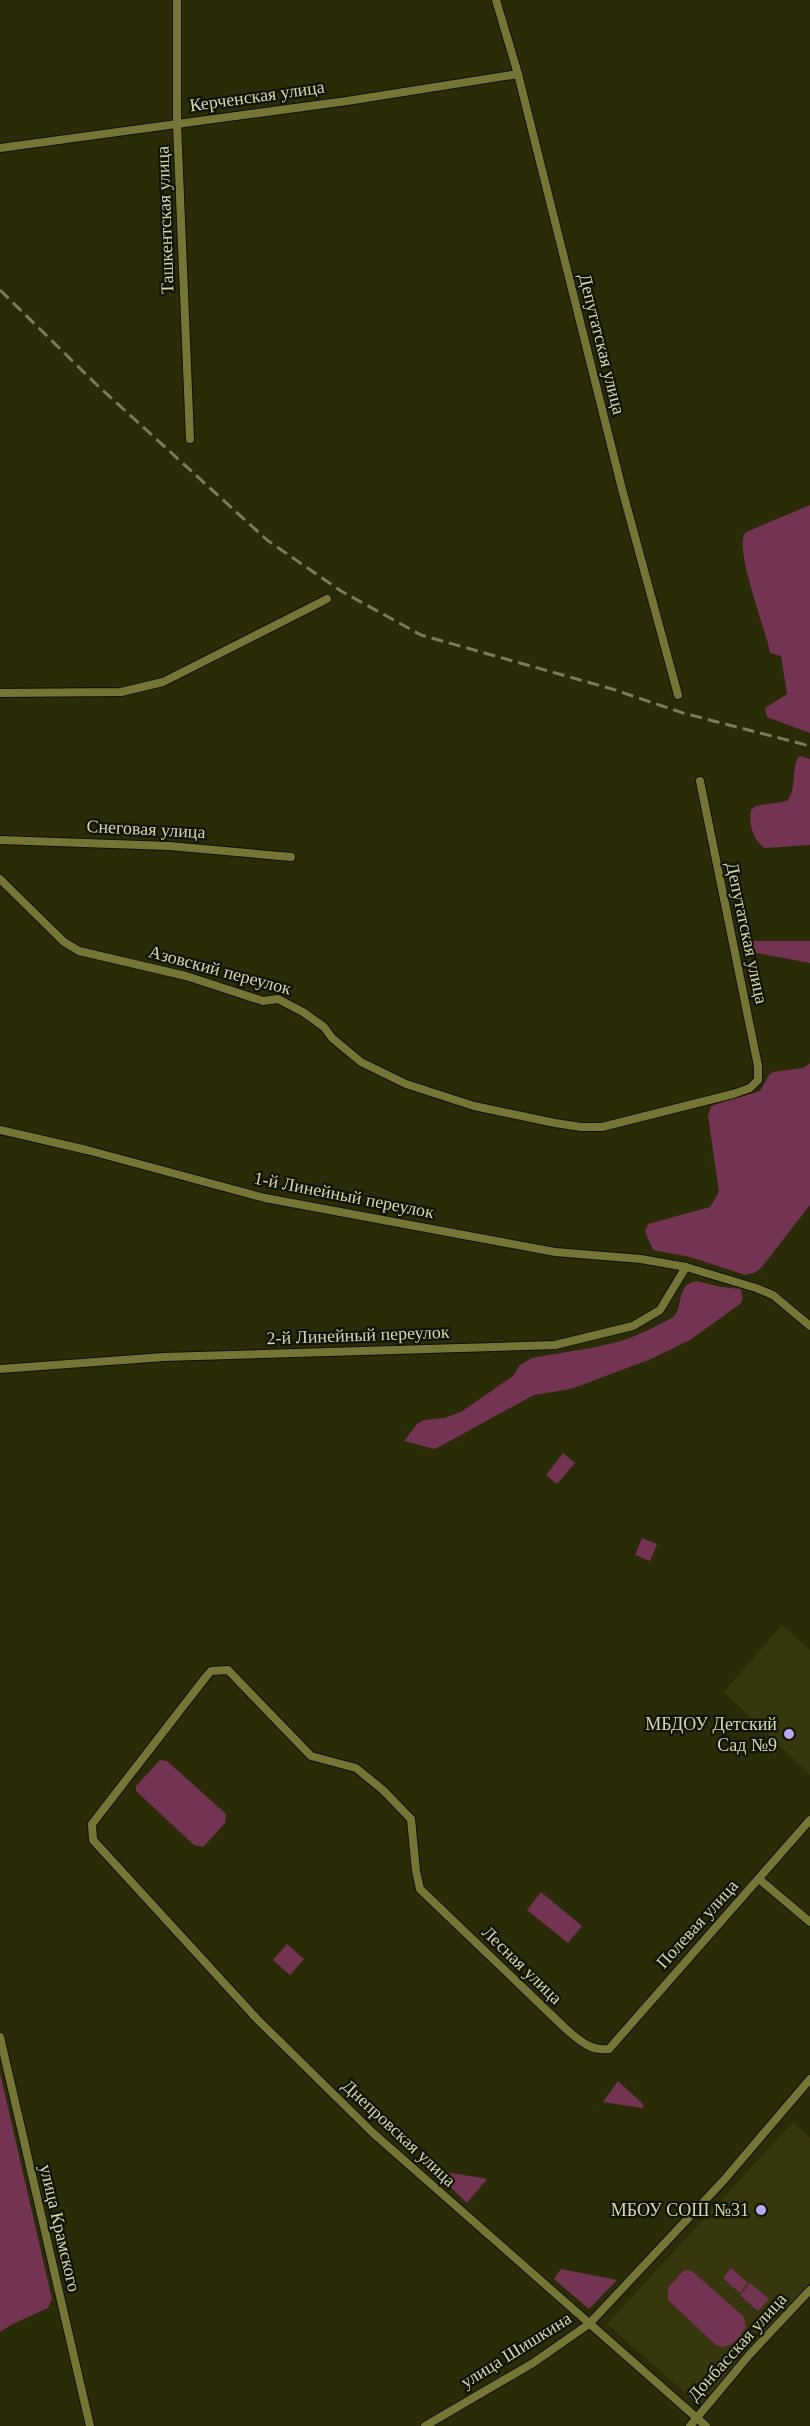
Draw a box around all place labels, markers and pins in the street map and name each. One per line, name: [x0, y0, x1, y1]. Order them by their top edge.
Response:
place label: МБДОУ Детский Сад №9: [645, 1714, 777, 1755]
marker: МБДОУ Детский Сад №9: [782, 1727, 796, 1741]
place label: МБОУ СОШ №31: [611, 2200, 749, 2220]
marker: МБОУ СОШ №31: [754, 2203, 768, 2217]

